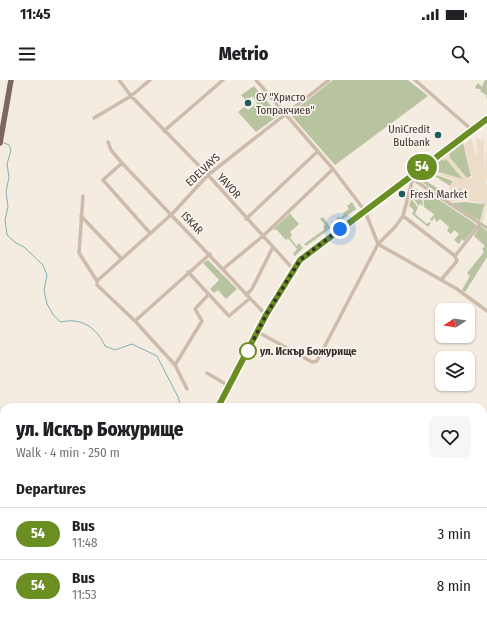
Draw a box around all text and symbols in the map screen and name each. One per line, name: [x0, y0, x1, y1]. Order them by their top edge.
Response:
text: 11:45: [20, 5, 51, 23]
icon: menu: [16, 43, 38, 65]
text: Metrio: [219, 43, 268, 65]
icon: search: [449, 43, 471, 65]
place label: СУ "Христо Топракчиев": [256, 91, 315, 117]
marker: СУ "Христо Топракчиев": [243, 98, 253, 108]
place label: UniCredit Bulbank: [388, 123, 431, 149]
marker: UniCredit Bulbank: [433, 130, 443, 140]
street label: EDELVAYS: [183, 150, 223, 189]
line badge: 54: [404, 154, 440, 180]
text: 54: [415, 158, 429, 175]
street label: YAVOR: [214, 171, 244, 201]
place label: Fresh Market: [410, 188, 468, 201]
marker: Fresh Market: [397, 189, 407, 199]
street label: ISKAR: [178, 209, 206, 237]
your location: [330, 219, 350, 239]
north arrow: [435, 303, 475, 343]
map controls: [435, 303, 475, 391]
marker: ул. Искър Божурище: [239, 342, 257, 360]
place label: ул. Искър Божурище: [259, 345, 357, 358]
button: layers: [435, 351, 475, 391]
button: heart: [429, 416, 471, 458]
text: ул. Искър Божурище: [16, 418, 184, 441]
text: Walk · 4 min · 250 m: [16, 445, 120, 460]
text: Departures: [16, 480, 86, 498]
text: Bus: [72, 517, 95, 535]
text: 54: [31, 525, 45, 542]
text: 3 min: [437, 525, 471, 543]
text: 11:48: [72, 535, 97, 550]
text: Bus: [72, 569, 95, 587]
text: 54: [31, 577, 45, 594]
text: 8 min: [437, 577, 471, 595]
text: 11:53: [72, 587, 97, 602]

